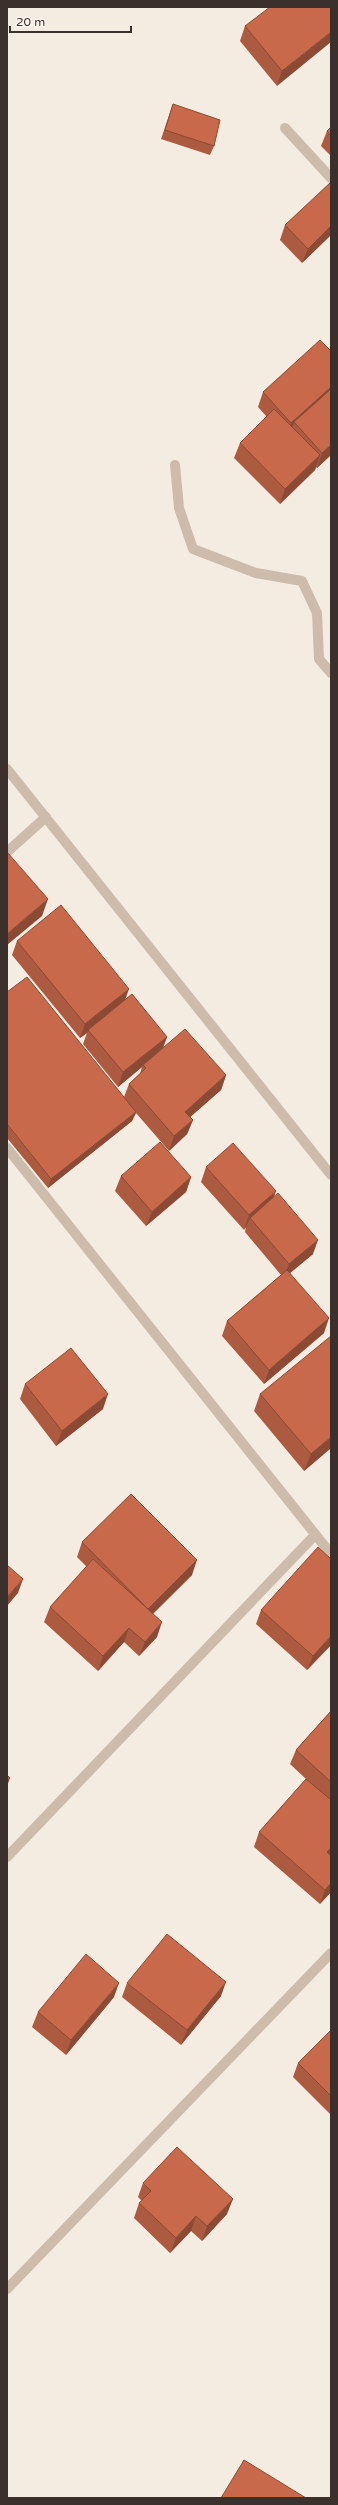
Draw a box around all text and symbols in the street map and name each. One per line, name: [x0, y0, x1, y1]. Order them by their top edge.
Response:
scale bar: [10, 8, 131, 34]
text: 20 m: [16, 15, 45, 29]

